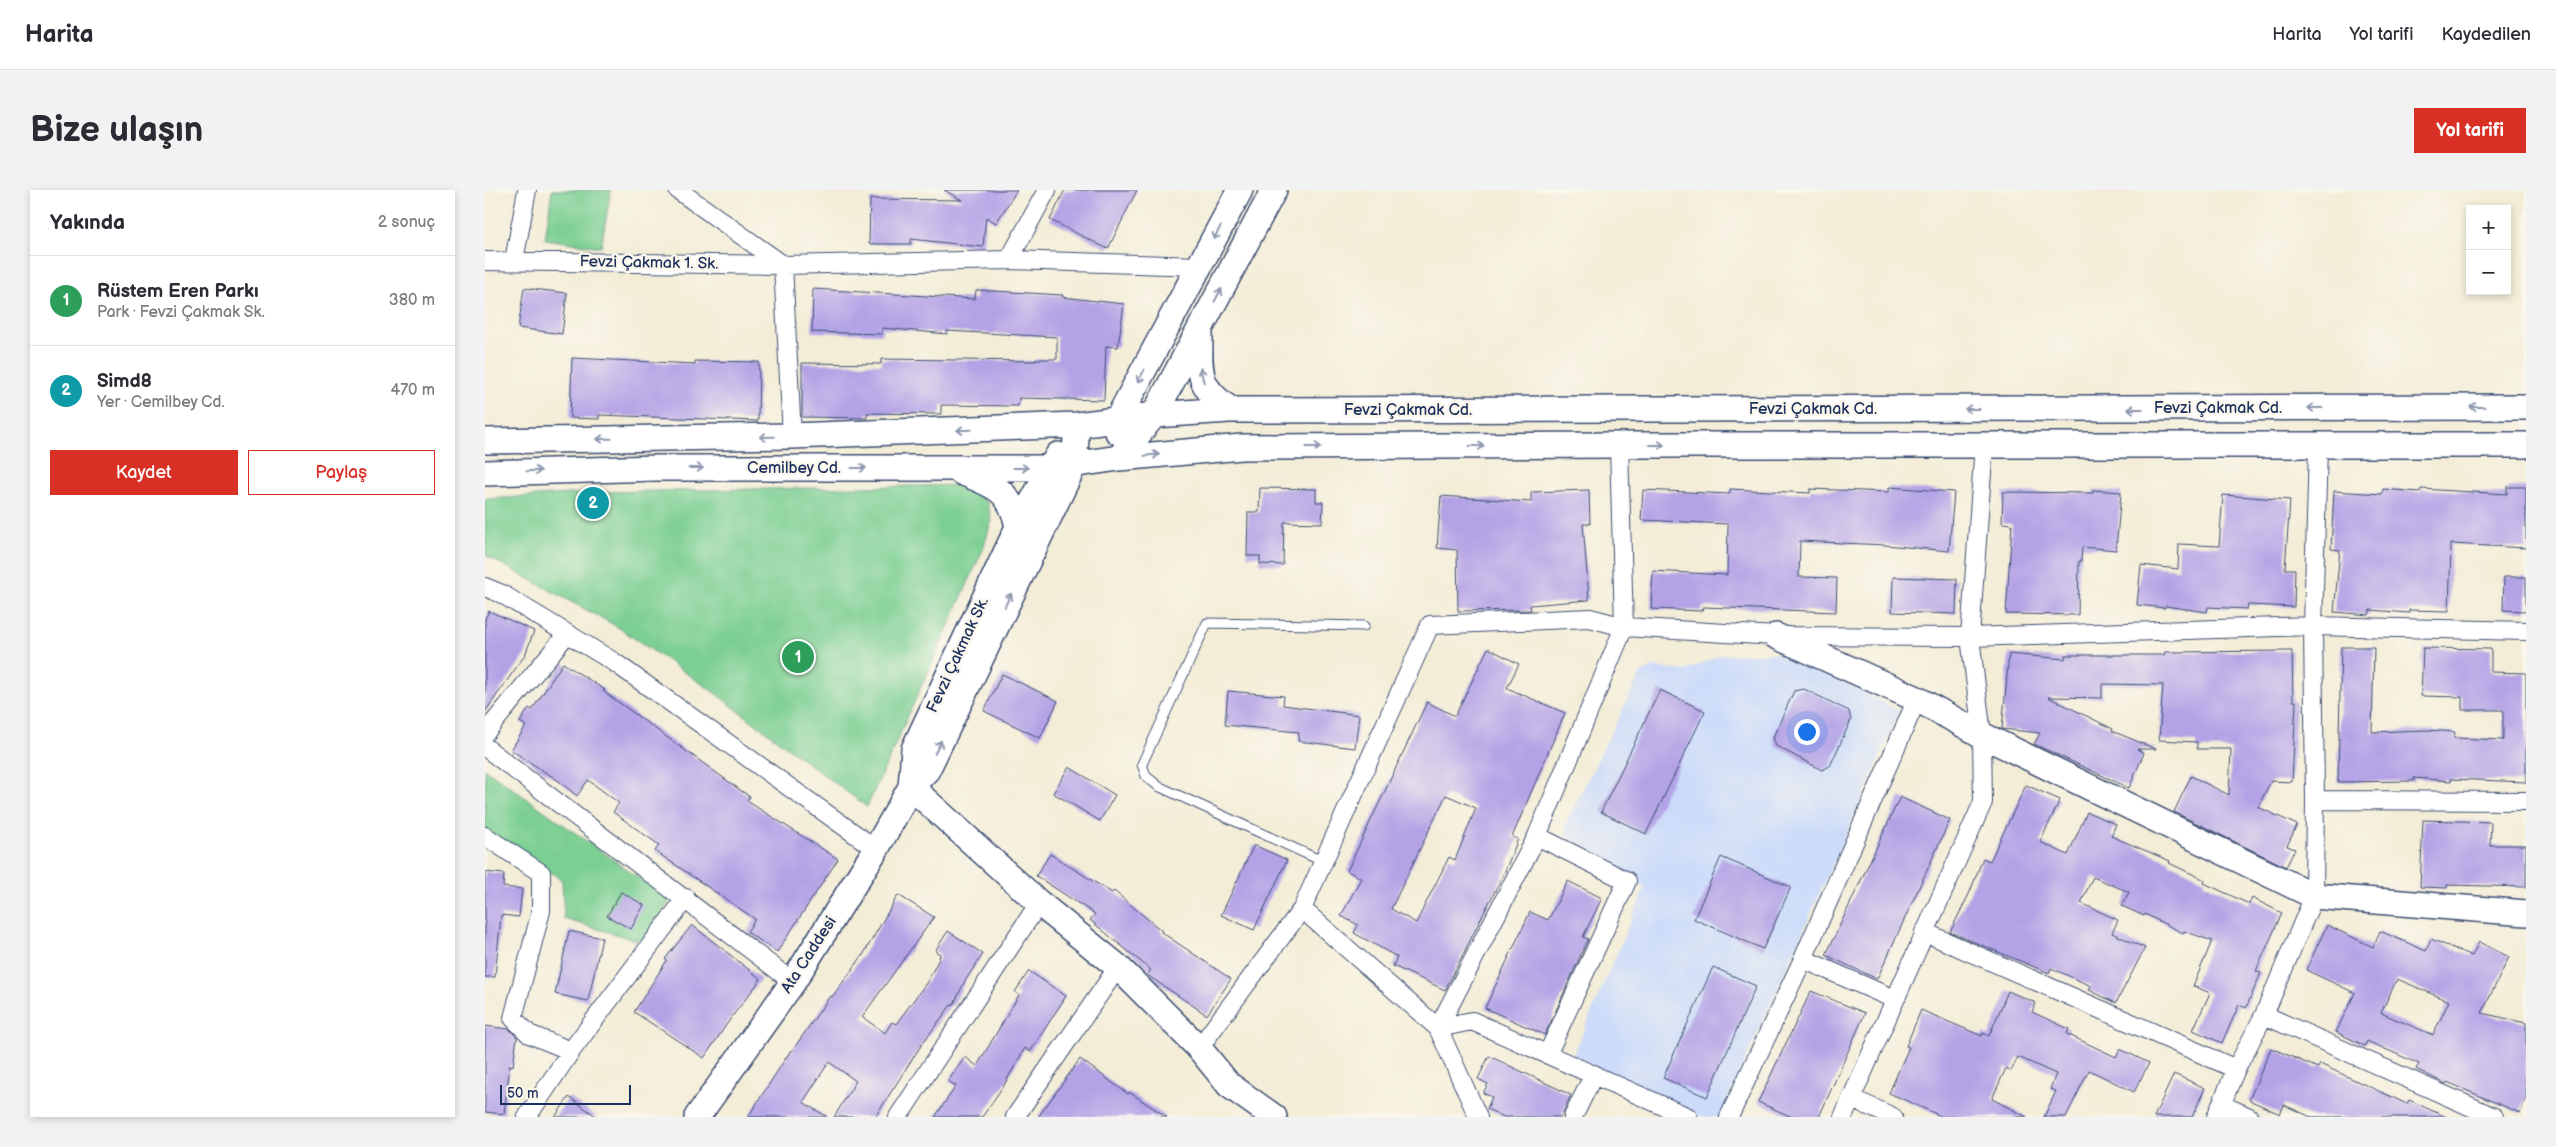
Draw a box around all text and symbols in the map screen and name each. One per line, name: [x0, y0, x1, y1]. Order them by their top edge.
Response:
text: Harita: [25, 20, 93, 49]
text: Harita: [2272, 24, 2322, 45]
text: Yol tarifi: [2350, 24, 2413, 45]
text: Kaydedilen: [2441, 24, 2531, 45]
button: Yol tarifi: [2414, 108, 2526, 153]
text: Bize ulaşın: [30, 109, 203, 152]
map controls: [2466, 205, 2511, 295]
button: +: [2466, 205, 2511, 250]
text: Yakında: [50, 210, 125, 235]
text: 2 sonuç: [378, 213, 435, 232]
one-way arrow: [1212, 225, 1222, 240]
button: −: [2466, 250, 2511, 295]
street label: Fevzi Çakmak 1. Sk.: [579, 252, 719, 274]
text: Rüstem Eren Parkı: [97, 280, 259, 303]
one-way arrow: [1213, 287, 1223, 302]
text: 1: [63, 291, 69, 310]
text: 380 m: [389, 291, 435, 310]
text: Park · Fevzi Çakmak Sk.: [97, 303, 265, 322]
one-way arrow: [1135, 368, 1145, 383]
one-way arrow: [1197, 368, 1206, 384]
text: Simd8: [97, 370, 152, 393]
text: 2: [61, 381, 71, 400]
text: 470 m: [390, 381, 435, 400]
text: Yer · Cemilbey Cd.: [97, 393, 225, 412]
street label: Fevzi Çakmak Cd.: [2154, 399, 2282, 418]
street label: Fevzi Çakmak Cd.: [1749, 400, 1877, 419]
street label: Fevzi Çakmak Cd.: [1344, 401, 1472, 420]
one-way arrow: [2470, 402, 2486, 412]
one-way arrow: [2307, 403, 2324, 413]
one-way arrow: [1965, 404, 1981, 414]
one-way arrow: [2127, 404, 2144, 414]
one-way arrow: [956, 425, 972, 434]
one-way arrow: [759, 432, 775, 442]
one-way arrow: [596, 434, 612, 444]
one-way arrow: [1648, 440, 1664, 450]
one-way arrow: [1468, 441, 1484, 451]
one-way arrow: [1306, 442, 1322, 452]
button: Kaydet: [50, 450, 238, 495]
button: Paylaş: [248, 450, 435, 495]
one-way arrow: [1144, 450, 1160, 460]
street label: Cemilbey Cd.: [747, 459, 841, 478]
one-way arrow: [688, 463, 704, 473]
one-way arrow: [850, 463, 866, 473]
one-way arrow: [1012, 463, 1029, 473]
one-way arrow: [525, 467, 541, 476]
pin: 2: [577, 484, 609, 522]
one-way arrow: [1004, 593, 1014, 608]
street label: Fevzi Çakmak Sk.: [923, 594, 993, 716]
pin: 1: [782, 638, 814, 676]
your location: [1794, 719, 1820, 745]
one-way arrow: [933, 739, 943, 754]
street label: Ata Caddesi: [777, 913, 841, 997]
scale bar: [500, 1082, 631, 1105]
text: 50 m: [507, 1085, 539, 1102]

